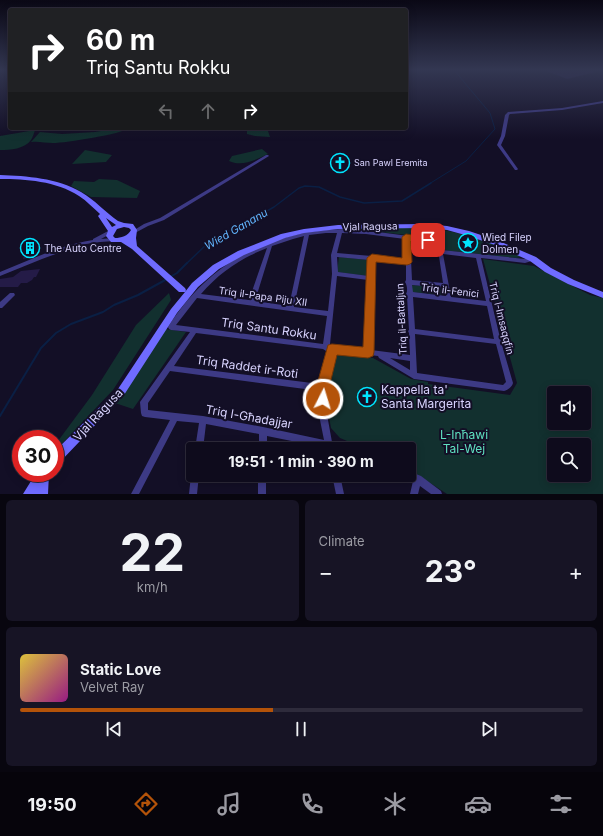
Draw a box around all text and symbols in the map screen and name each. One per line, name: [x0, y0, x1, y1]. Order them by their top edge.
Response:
text: 60 m: [86, 23, 155, 57]
icon: right: [20, 24, 72, 76]
text: Triq Santu Rokku: [86, 57, 231, 78]
icon: left: [155, 100, 177, 122]
icon: ahead: [197, 100, 219, 122]
icon: right: [239, 100, 261, 122]
church icon: San Pawl Eremita: [329, 152, 351, 174]
place label: San Pawl Eremita: [354, 157, 428, 168]
water label: Wied Gananu: [202, 205, 271, 253]
street label: Vjal Ragusa: [342, 220, 398, 232]
pin: [411, 223, 445, 257]
icon: arrive: [417, 229, 439, 251]
place label: Wied Filep Dolmen: [482, 231, 532, 255]
place icon: Wied Filep Dolmen: [457, 232, 479, 254]
building icon: The Auto Centre: [19, 237, 41, 259]
place label: The Auto Centre: [44, 242, 122, 254]
street label: Triq il-Fenici: [420, 280, 480, 300]
street label: Triq l-Imsaqqfin: [487, 280, 517, 356]
street label: Triq il-Battaljun: [393, 283, 409, 355]
street label: Triq il-Papa Piju XII: [218, 284, 308, 308]
street label: Triq Santu Rokku: [220, 314, 318, 343]
street label: Triq Raddet ir-Roti: [195, 352, 299, 381]
position arrow: [302, 378, 344, 420]
place label: Kappella ta' Santa Margerita: [381, 382, 471, 411]
street label: Vjal Ragusa: [70, 385, 126, 444]
church icon: Kappella ta' Santa Margerita: [356, 386, 378, 408]
map controls: [547, 386, 591, 482]
button: sound: [547, 386, 591, 430]
street label: Triq l-Għadajjar: [205, 402, 294, 432]
park label: L-Inħawi Tal-Wej: [440, 427, 488, 456]
speed limit sign: 30: [12, 430, 64, 482]
button: search: [547, 438, 591, 482]
text: 19:51 · 1 min · 390 m: [228, 452, 374, 471]
text: 22: [119, 521, 185, 584]
text: Climate: [319, 533, 365, 549]
text: 23°: [425, 553, 477, 589]
text: −: [319, 559, 333, 585]
text: +: [568, 559, 583, 585]
text: km/h: [137, 579, 168, 595]
text: Static Love: [80, 660, 161, 679]
text: Velvet Ray: [80, 679, 144, 695]
icon: previous: [103, 718, 125, 740]
icon: pause: [290, 718, 312, 740]
icon: next: [478, 718, 500, 740]
icon: directions: [132, 790, 160, 818]
icon: music: [215, 790, 243, 818]
icon: phone: [298, 790, 326, 818]
icon: climate: [381, 790, 409, 818]
icon: car: [464, 790, 492, 818]
icon: filters: [547, 790, 575, 818]
text: 19:50: [28, 794, 77, 815]

